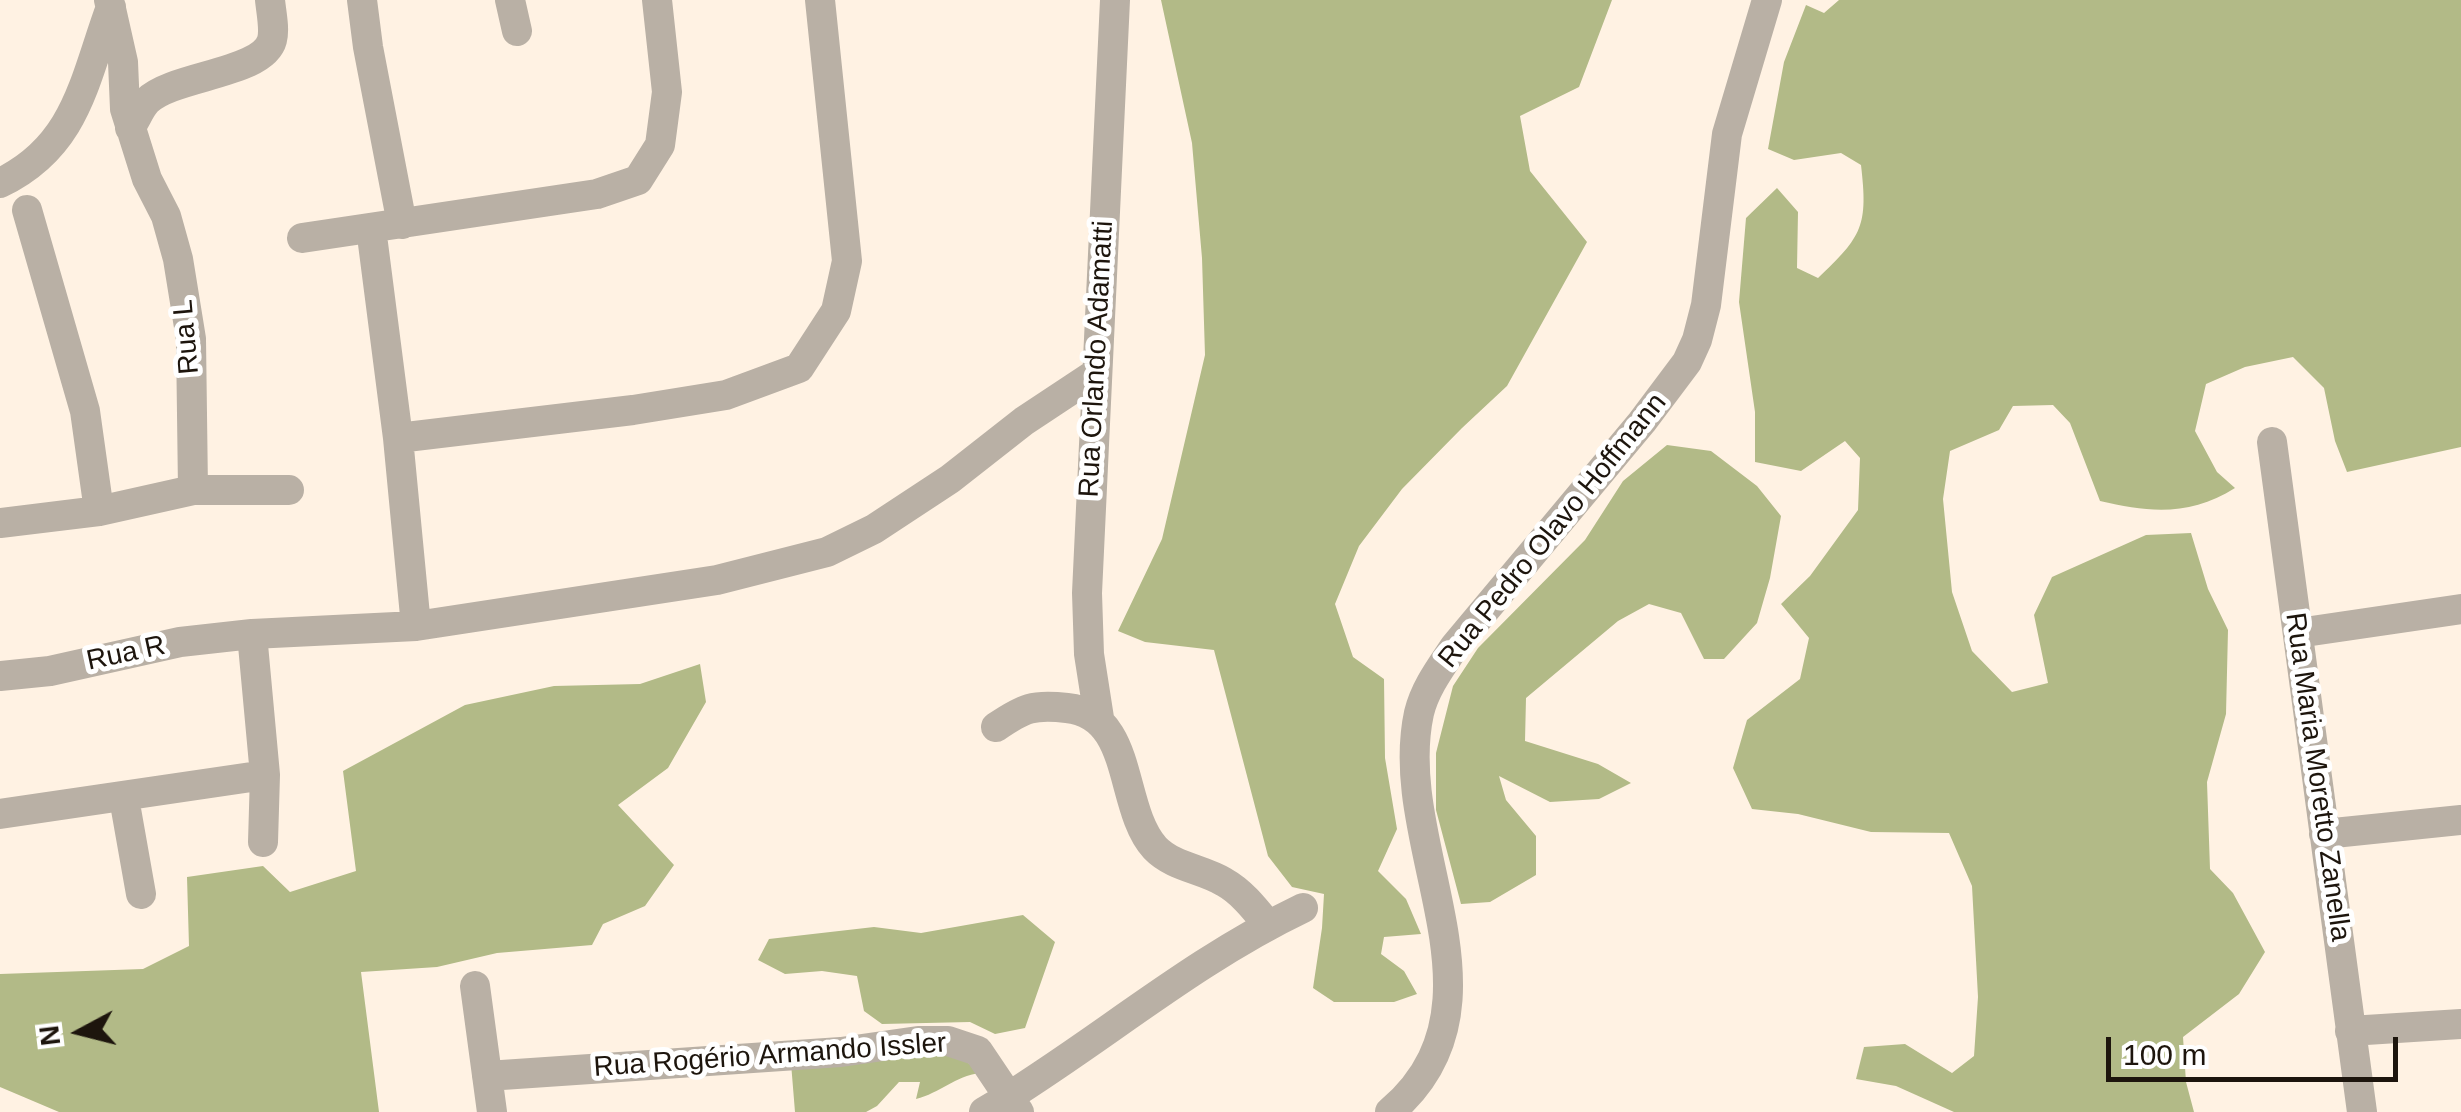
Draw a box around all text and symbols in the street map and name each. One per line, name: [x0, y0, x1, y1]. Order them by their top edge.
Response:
street label: Rua Orlando Adamatti: [1073, 220, 1121, 498]
street label: Rua L: [167, 298, 207, 376]
street label: Rua Pedro Olavo Hoffmann: [1432, 387, 1674, 675]
street label: Rua Maria Moretto Zanella: [2277, 611, 2357, 943]
street label: Rua R: [84, 629, 168, 679]
north arrow: [30, 982, 130, 1082]
scale bar: [2111, 1017, 2404, 1079]
text: N: [33, 1024, 66, 1048]
street label: Rua Rogério Armando Issler: [593, 1027, 947, 1085]
text: 100 m: [2123, 1038, 2206, 1071]

